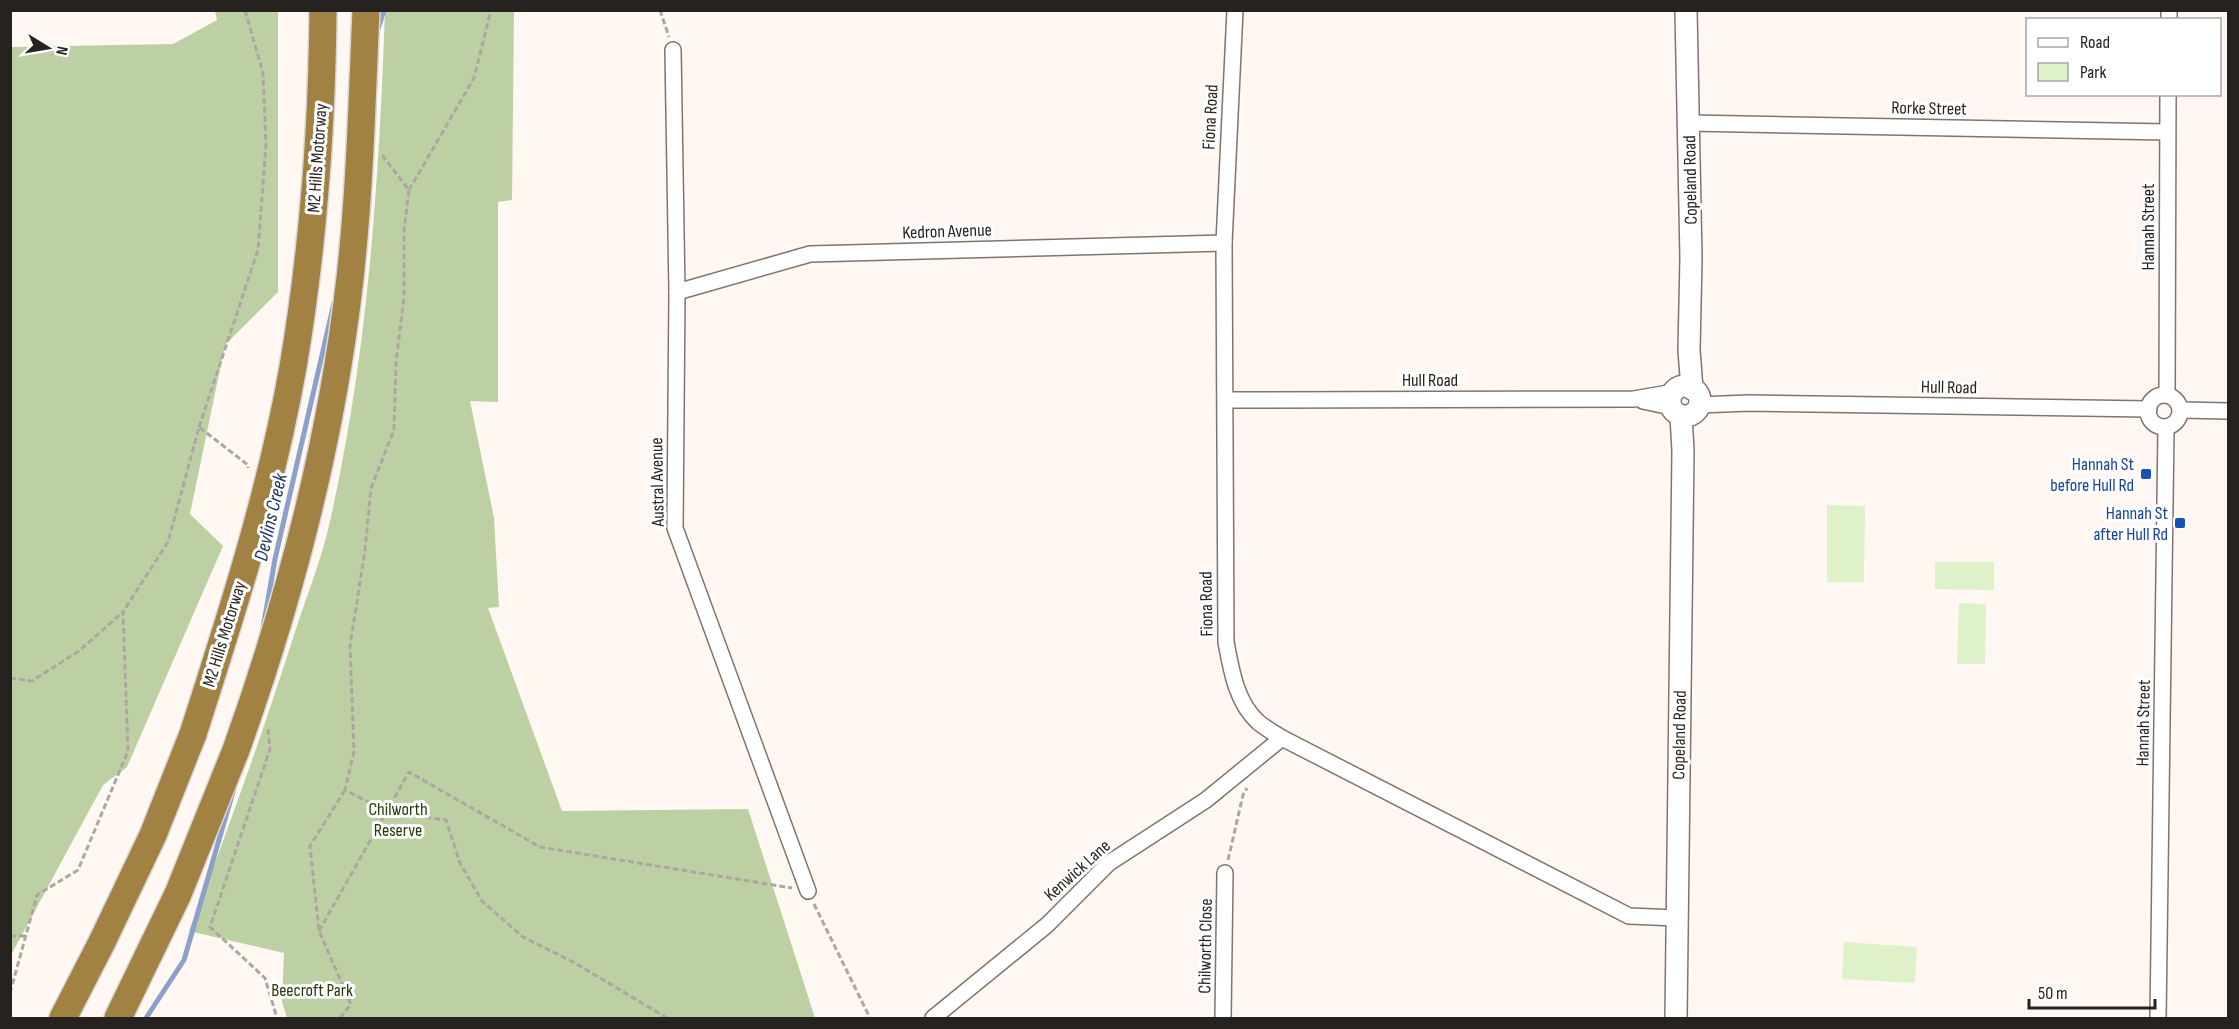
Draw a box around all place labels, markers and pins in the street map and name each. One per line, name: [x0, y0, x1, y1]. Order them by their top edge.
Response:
place label: Hannah St before Hull Rd: [2050, 454, 2135, 496]
marker: Hannah St before Hull Rd: [2139, 467, 2153, 481]
place label: Hannah St after Hull Rd: [2093, 503, 2169, 545]
marker: Hannah St after Hull Rd: [2173, 516, 2187, 530]

